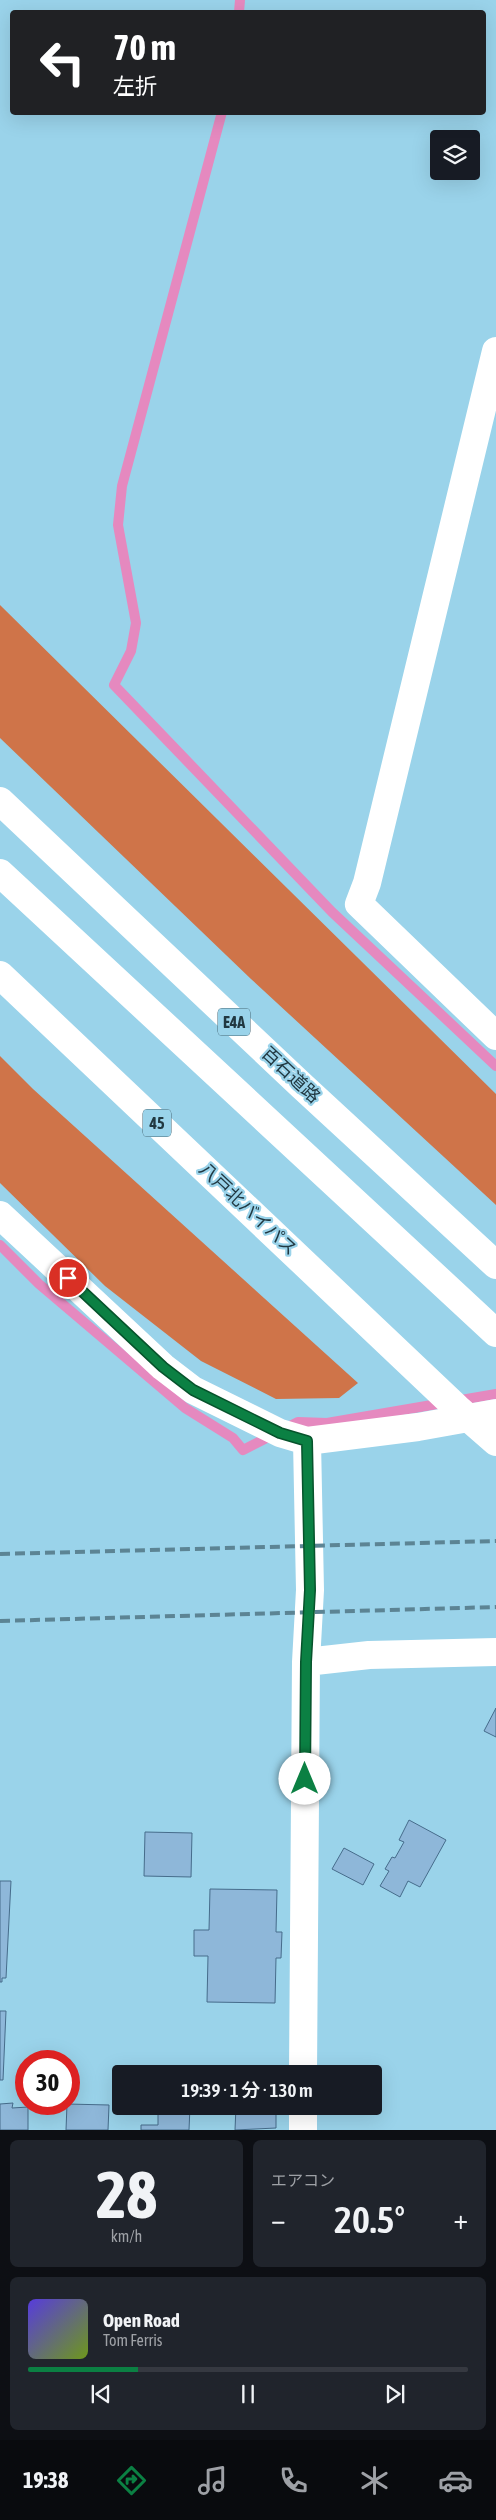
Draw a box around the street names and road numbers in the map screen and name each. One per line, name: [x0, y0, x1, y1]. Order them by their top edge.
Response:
road number: E4A: [218, 1009, 250, 1036]
street label: 百石道路: [258, 1042, 325, 1107]
road number: 45: [143, 1110, 171, 1136]
street label: 八戸北バイパス: [195, 1158, 301, 1259]

